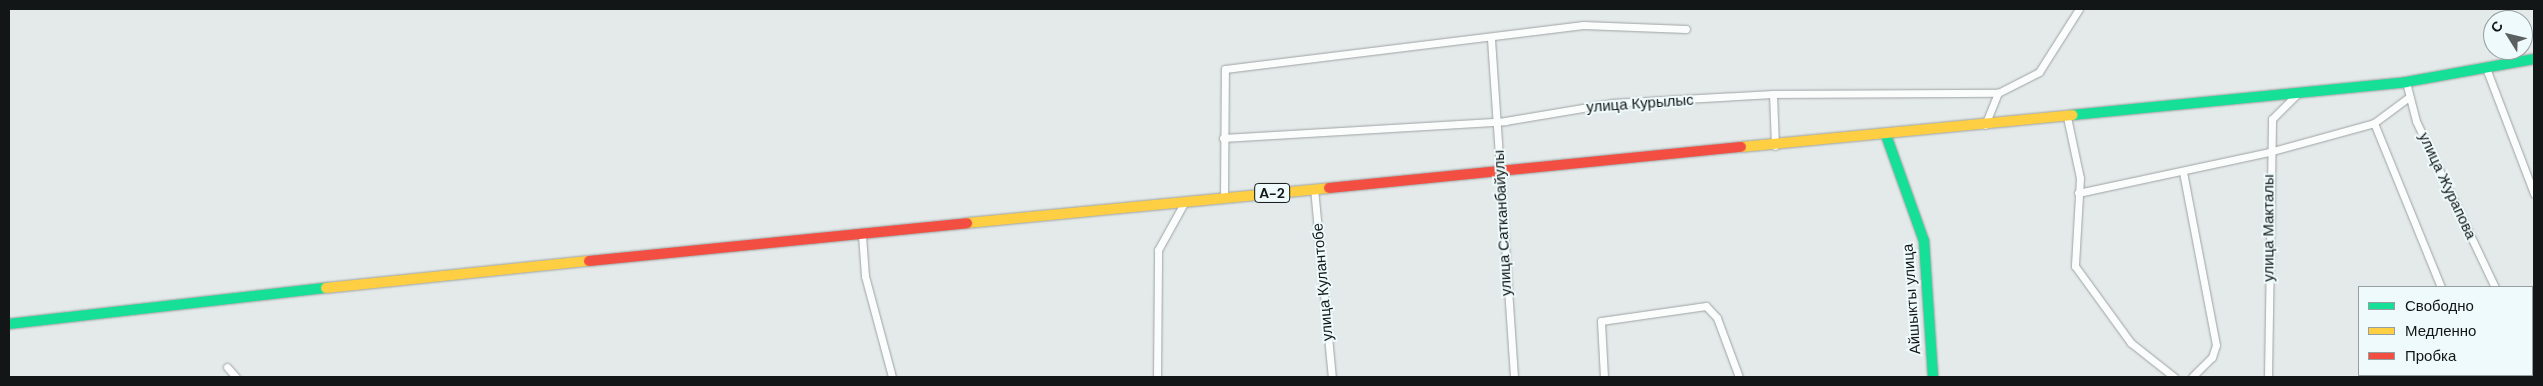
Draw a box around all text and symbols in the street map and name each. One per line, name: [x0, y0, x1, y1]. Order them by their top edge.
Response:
north arrow: [2483, 10, 2533, 60]
text: С: [2486, 17, 2507, 36]
street label: улица Курылыс: [1586, 91, 1694, 117]
street label: улица Журапова: [2414, 130, 2480, 242]
street label: улица Сатканбайулы: [1490, 149, 1516, 297]
street label: улица Макталы: [2260, 174, 2278, 282]
road number: A-2: [1253, 182, 1291, 204]
street label: улица Кулантобе: [1309, 222, 1337, 342]
street label: Айшыкты улица: [1899, 243, 1925, 355]
legend: [2358, 286, 2533, 376]
text: Свободно: [2405, 296, 2474, 316]
text: Медленно: [2405, 321, 2476, 341]
text: Пробка: [2405, 346, 2456, 366]

